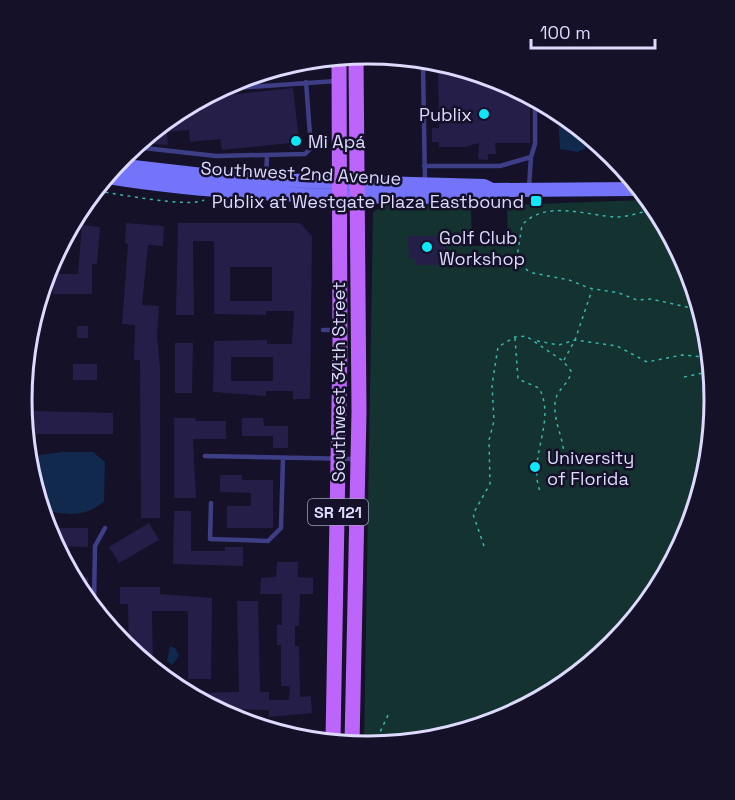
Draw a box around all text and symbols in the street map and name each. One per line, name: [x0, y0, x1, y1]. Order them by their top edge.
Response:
scale bar: [531, 12, 656, 50]
text: 100 m: [540, 21, 591, 44]
place label: Publix: [419, 103, 472, 126]
marker: Publix: [477, 107, 491, 121]
place label: Mi Apá: [308, 130, 366, 153]
marker: Mi Apá: [289, 134, 303, 148]
street label: Southwest 2nd Avenue: [200, 156, 402, 190]
place label: Publix at Westgate Plaza Eastbound: [212, 190, 524, 213]
marker: Publix at Westgate Plaza Eastbound: [529, 194, 543, 208]
place label: Golf Club Workshop: [439, 226, 525, 270]
marker: Golf Club Workshop: [420, 240, 434, 254]
street label: Southwest 34th Street: [327, 282, 350, 482]
place label: University of Florida: [547, 446, 634, 490]
marker: University of Florida: [528, 460, 542, 474]
road number: SR 121: [308, 499, 368, 525]

